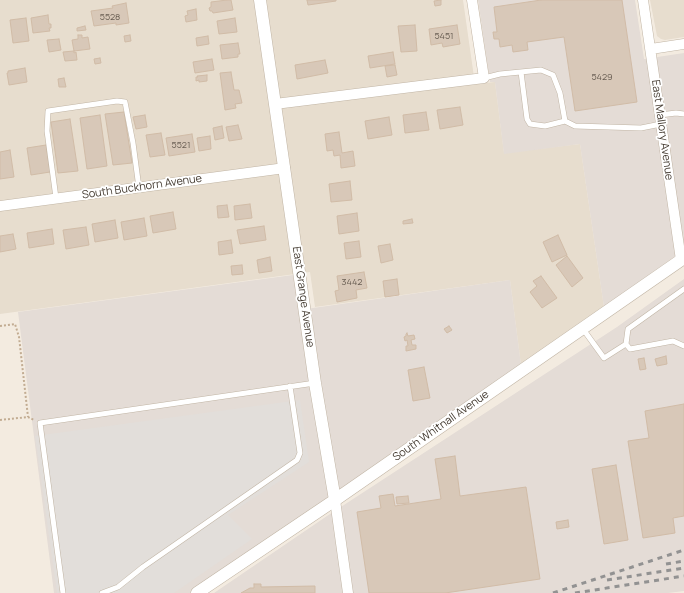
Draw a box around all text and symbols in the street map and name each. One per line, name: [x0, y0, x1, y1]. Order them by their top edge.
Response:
house number: 5528: [100, 12, 120, 22]
house number: 5451: [434, 31, 454, 41]
house number: 5429: [591, 72, 613, 82]
street label: East Mallory Avenue: [648, 79, 676, 181]
house number: 5521: [172, 140, 190, 150]
street label: South Buckhorn Avenue: [81, 172, 203, 202]
street label: East Grange Avenue: [289, 246, 317, 348]
house number: 3442: [342, 277, 362, 287]
street label: South Whitnall Avenue: [390, 388, 492, 464]

